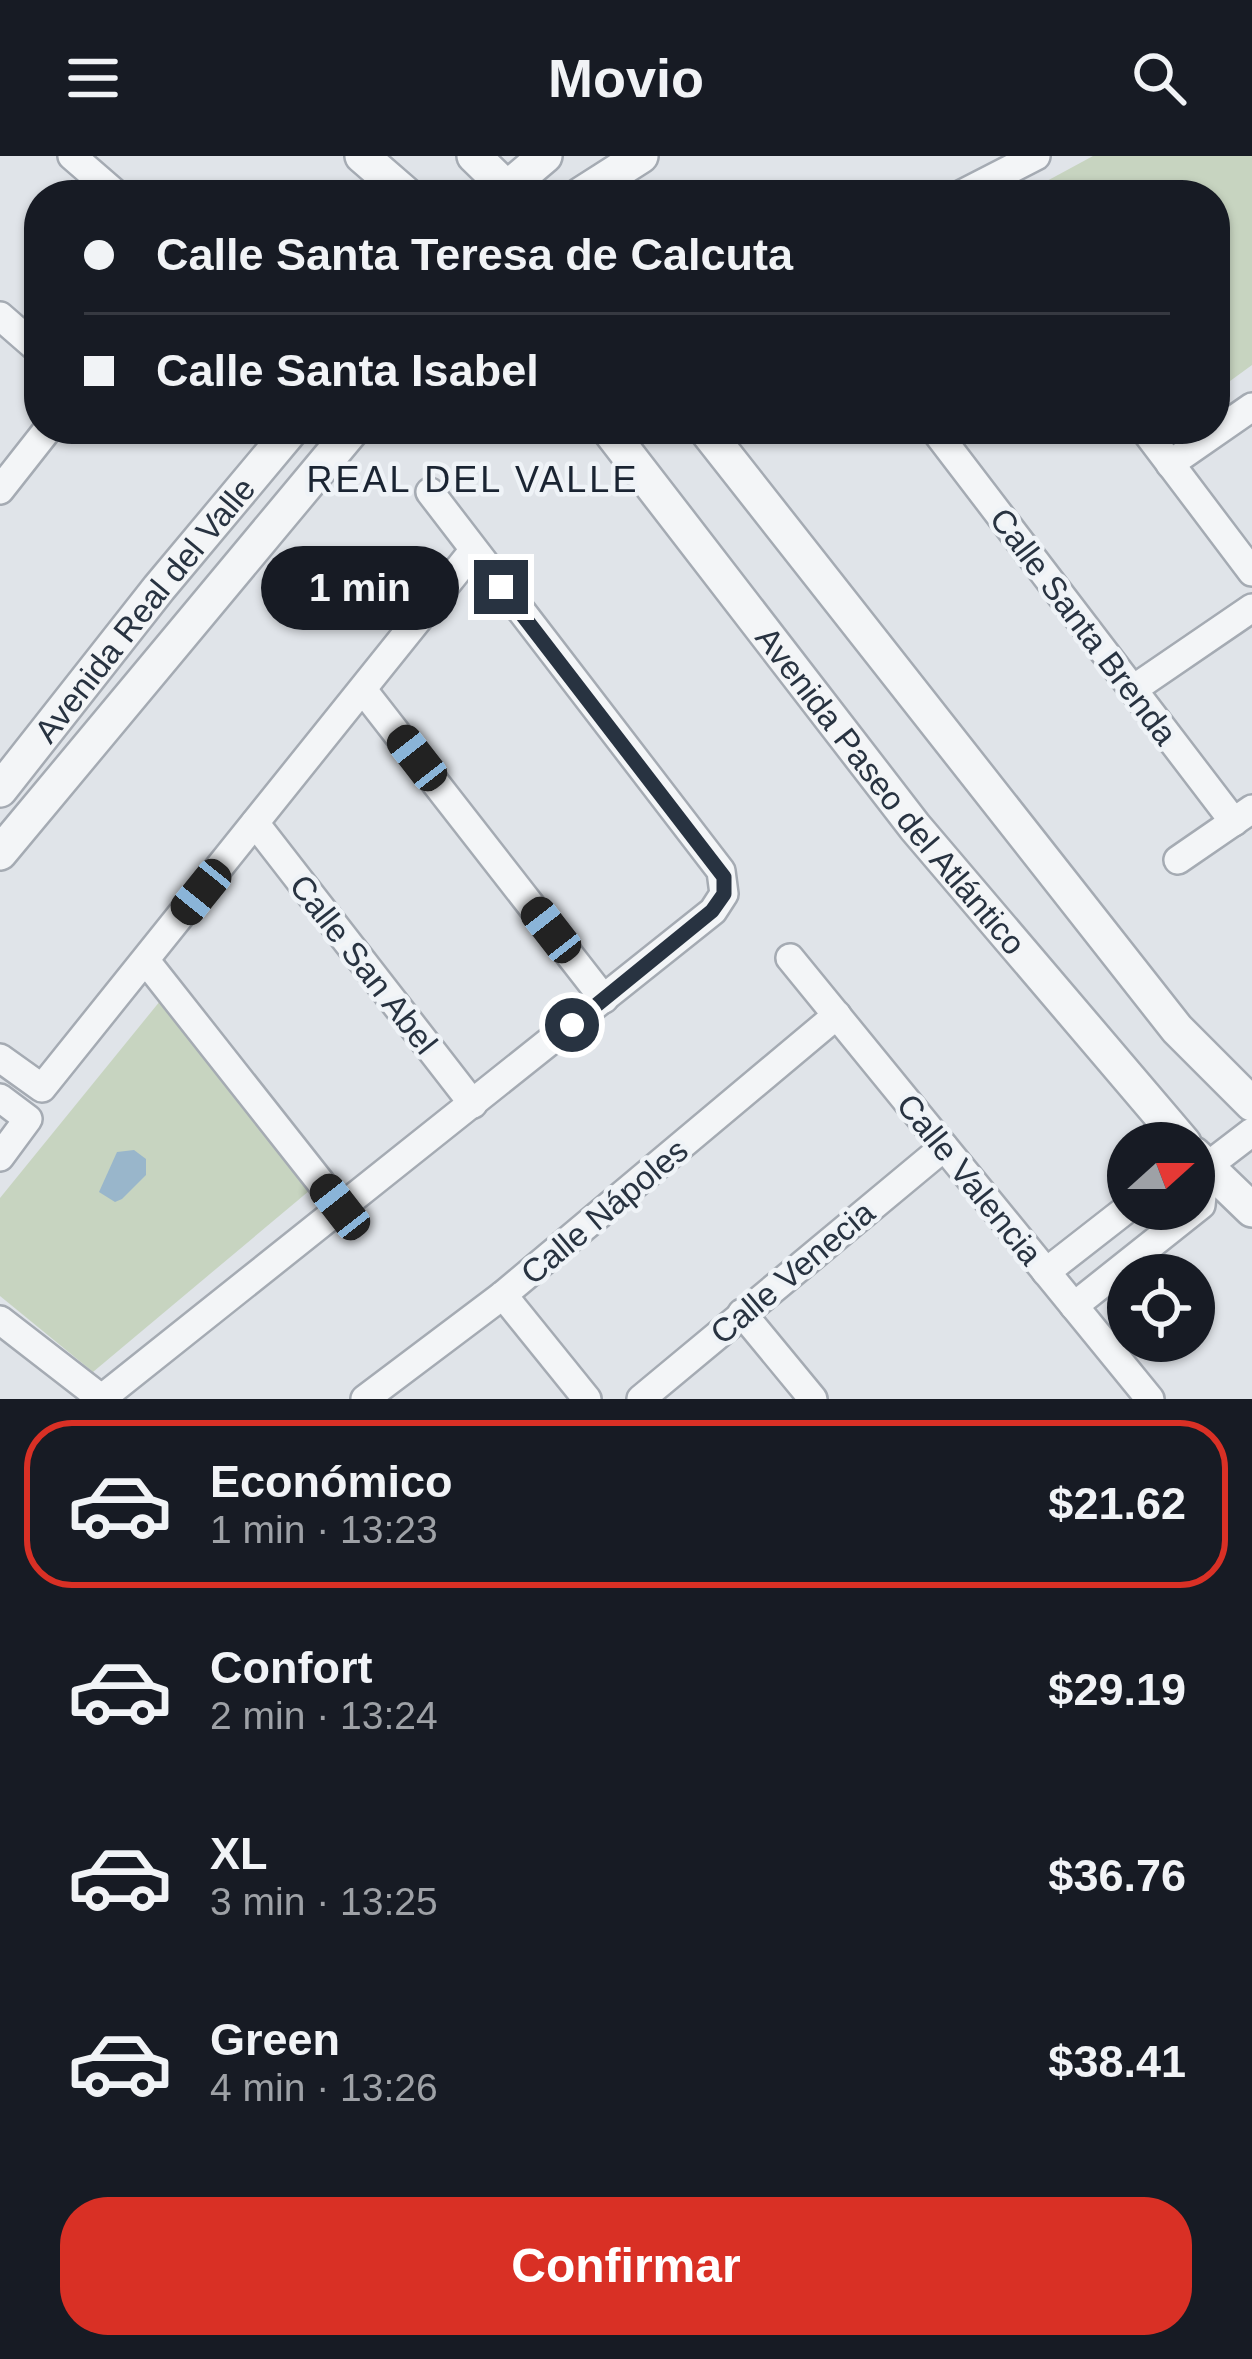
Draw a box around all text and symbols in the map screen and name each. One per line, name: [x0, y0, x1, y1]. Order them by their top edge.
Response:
icon: menu: [60, 45, 126, 111]
icon: search: [1126, 45, 1192, 111]
text: Movio: [548, 48, 704, 108]
text: Calle Santa Teresa de Calcuta: [156, 229, 793, 280]
text: Calle Santa Isabel: [156, 345, 539, 396]
district label: REAL DEL VALLE: [307, 459, 639, 500]
street label: Avenida Real del Valle: [27, 470, 262, 750]
street label: Calle Santa Brenda: [983, 501, 1185, 752]
callout: 1 min: [261, 545, 459, 629]
route end: [474, 560, 528, 614]
text: 1 min: [309, 566, 411, 609]
street label: Avenida Paseo del Atlántico: [748, 620, 1033, 962]
car: [381, 719, 453, 797]
car: [164, 853, 238, 931]
street label: Calle San Abel: [282, 868, 445, 1061]
car: [515, 891, 587, 969]
route start: [545, 998, 599, 1052]
street label: Calle Valencia: [890, 1087, 1050, 1272]
north arrow: [1107, 1122, 1215, 1230]
map controls: [1107, 1122, 1215, 1362]
street label: Calle Nápoles: [514, 1131, 695, 1292]
car: [304, 1168, 376, 1246]
street label: Calle Venecia: [703, 1193, 882, 1351]
button: locate: [1107, 1254, 1215, 1362]
icon: car: [66, 1450, 174, 1558]
text: Económico: [210, 1456, 453, 1507]
text: $21.62: [1048, 1478, 1186, 1529]
text: 1 min · 13:23: [210, 1508, 438, 1551]
icon: car: [66, 1636, 174, 1744]
text: Confort: [210, 1642, 372, 1693]
text: $29.19: [1048, 1664, 1186, 1715]
text: 2 min · 13:24: [210, 1694, 438, 1737]
icon: car: [66, 1822, 174, 1930]
text: XL: [210, 1828, 268, 1879]
text: $36.76: [1048, 1850, 1186, 1901]
text: 3 min · 13:25: [210, 1880, 438, 1923]
icon: car: [66, 2008, 174, 2116]
text: Green: [210, 2014, 340, 2065]
text: $38.41: [1048, 2036, 1186, 2087]
text: 4 min · 13:26: [210, 2066, 438, 2109]
button: Confirmar: [60, 2197, 1192, 2335]

